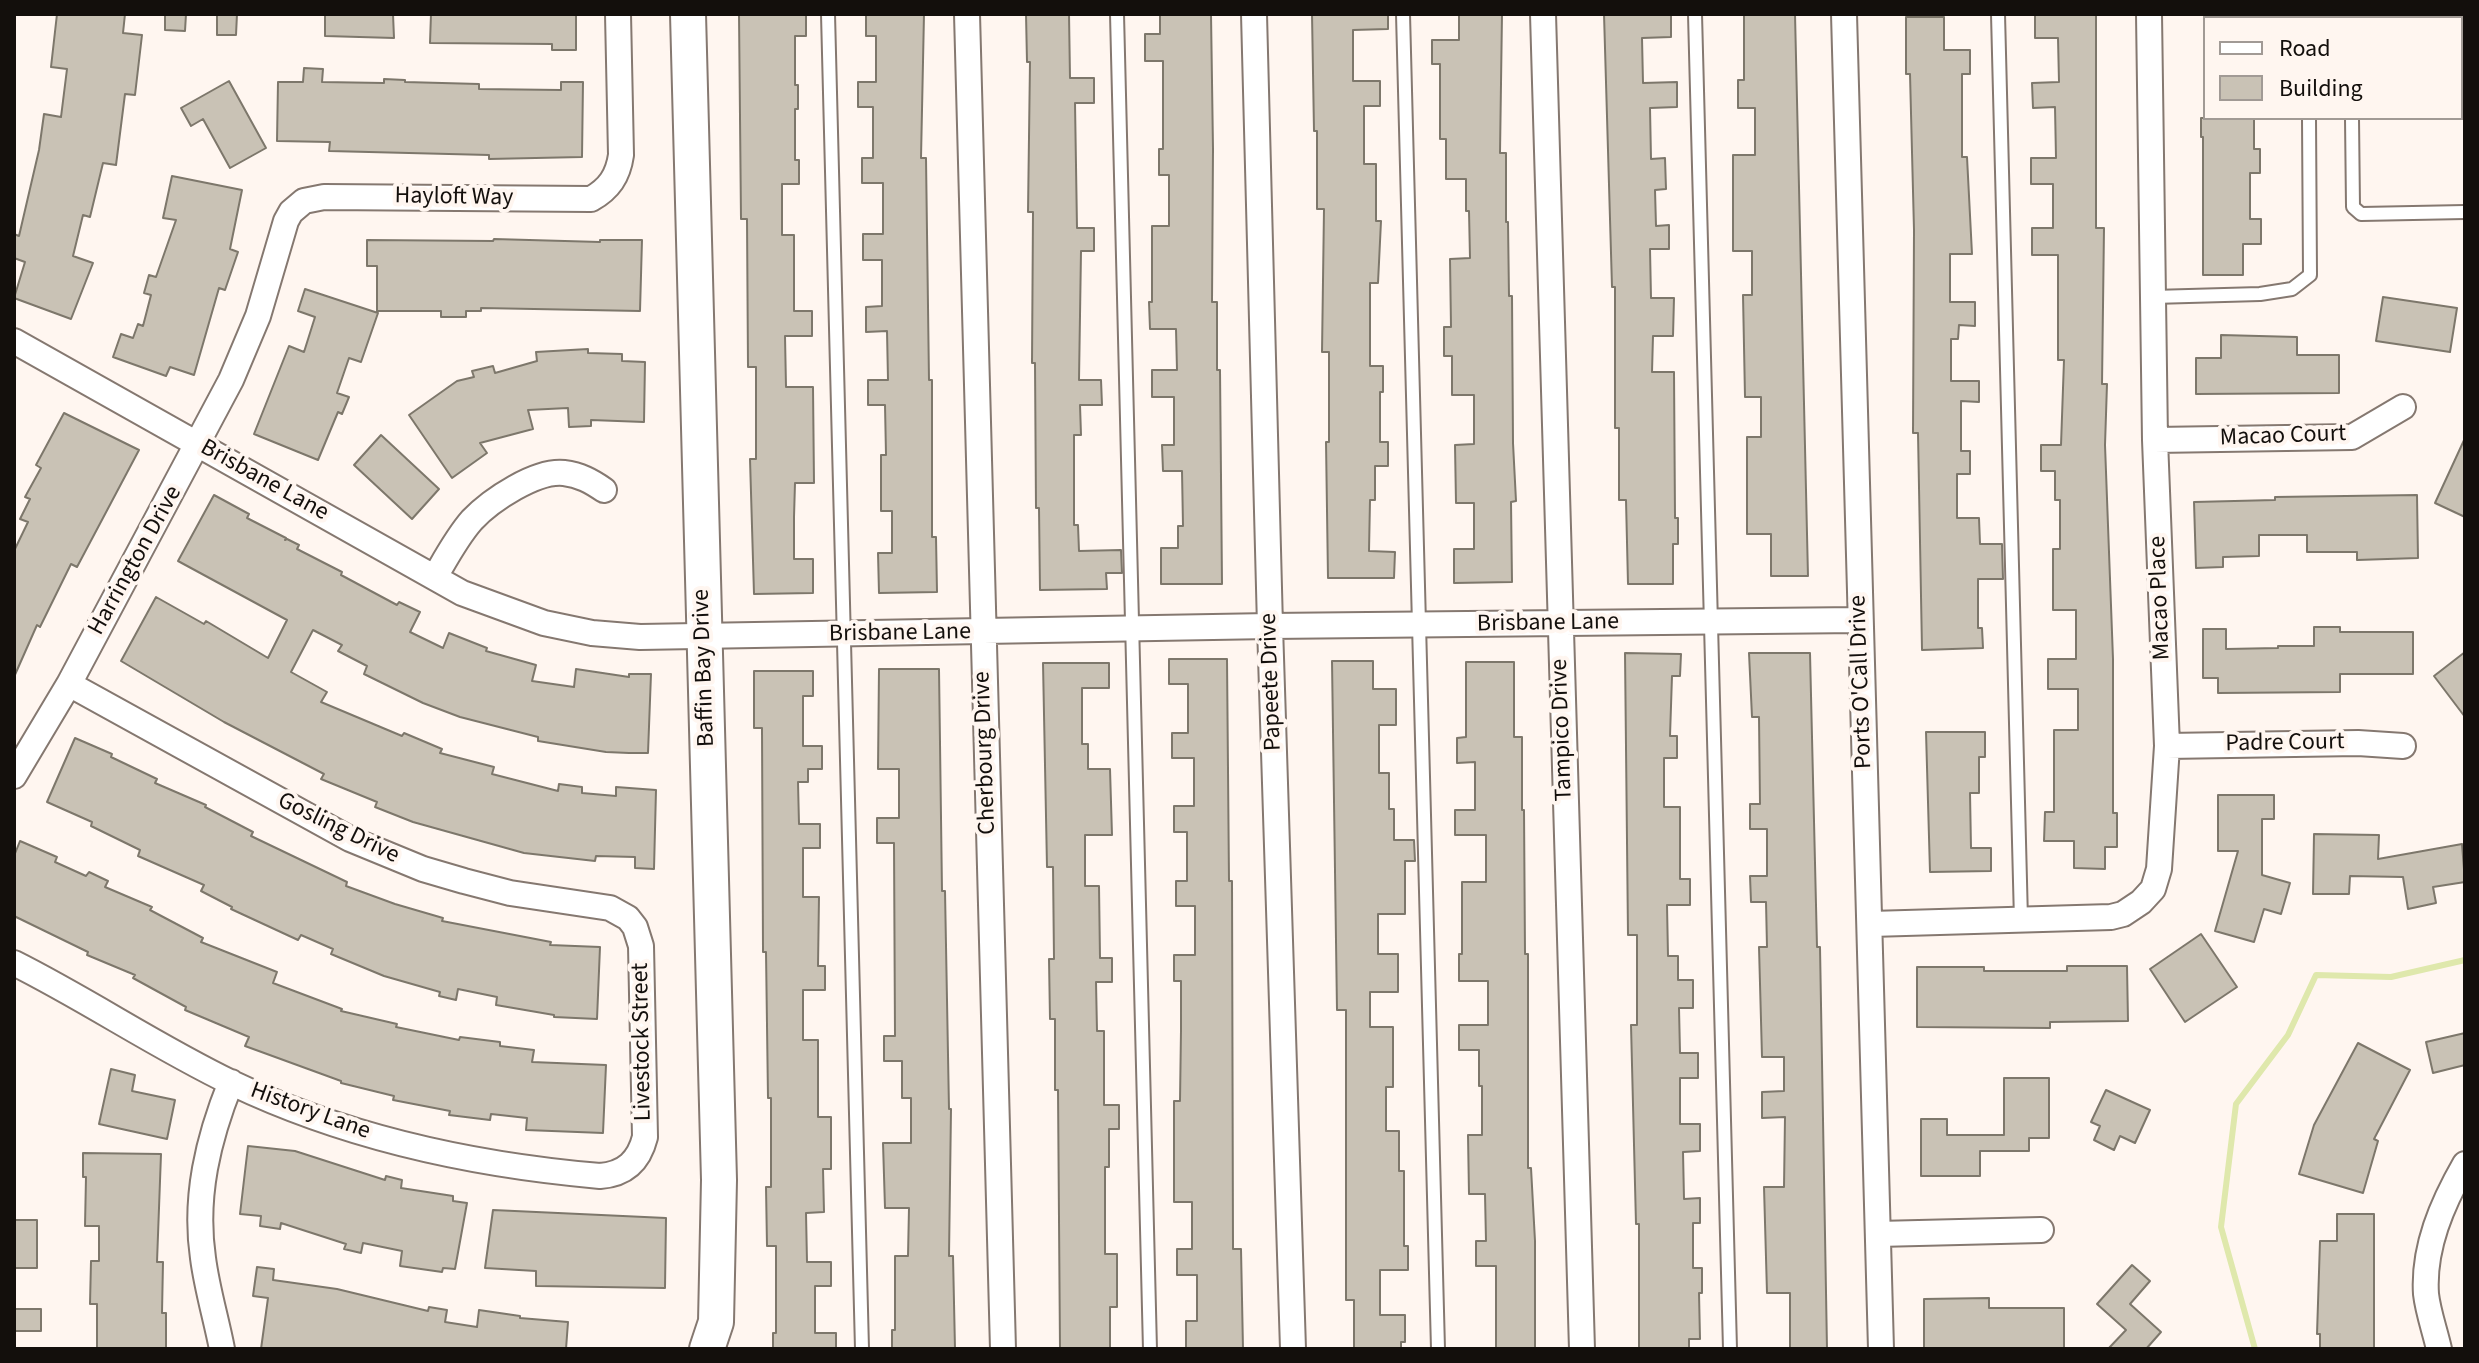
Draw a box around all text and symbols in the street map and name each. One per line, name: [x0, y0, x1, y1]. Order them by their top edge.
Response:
legend: [2203, 16, 2463, 120]
text: Road: [2279, 31, 2331, 66]
text: Building: [2279, 71, 2363, 106]
street label: Hayloft Way: [394, 183, 514, 213]
street label: Macao Court: [2219, 420, 2347, 454]
street label: Brisbane Lane: [195, 434, 333, 528]
street label: Harrington Drive: [83, 481, 189, 641]
street label: Macao Place: [2144, 535, 2178, 661]
street label: Baffin Bay Drive: [688, 588, 722, 748]
street label: Ports O'Call Drive: [1845, 595, 1879, 769]
street label: Brisbane Lane: [1477, 608, 1619, 640]
street label: Papeete Drive: [1255, 613, 1289, 751]
street label: Brisbane Lane: [829, 618, 971, 650]
street label: Tampico Drive: [1546, 658, 1580, 802]
street label: Cherbourg Drive: [969, 671, 1003, 835]
street label: Padre Court: [2225, 729, 2345, 759]
street label: Gosling Drive: [272, 787, 404, 871]
street label: Livestock Street: [627, 962, 659, 1122]
street label: History Lane: [246, 1077, 374, 1147]

